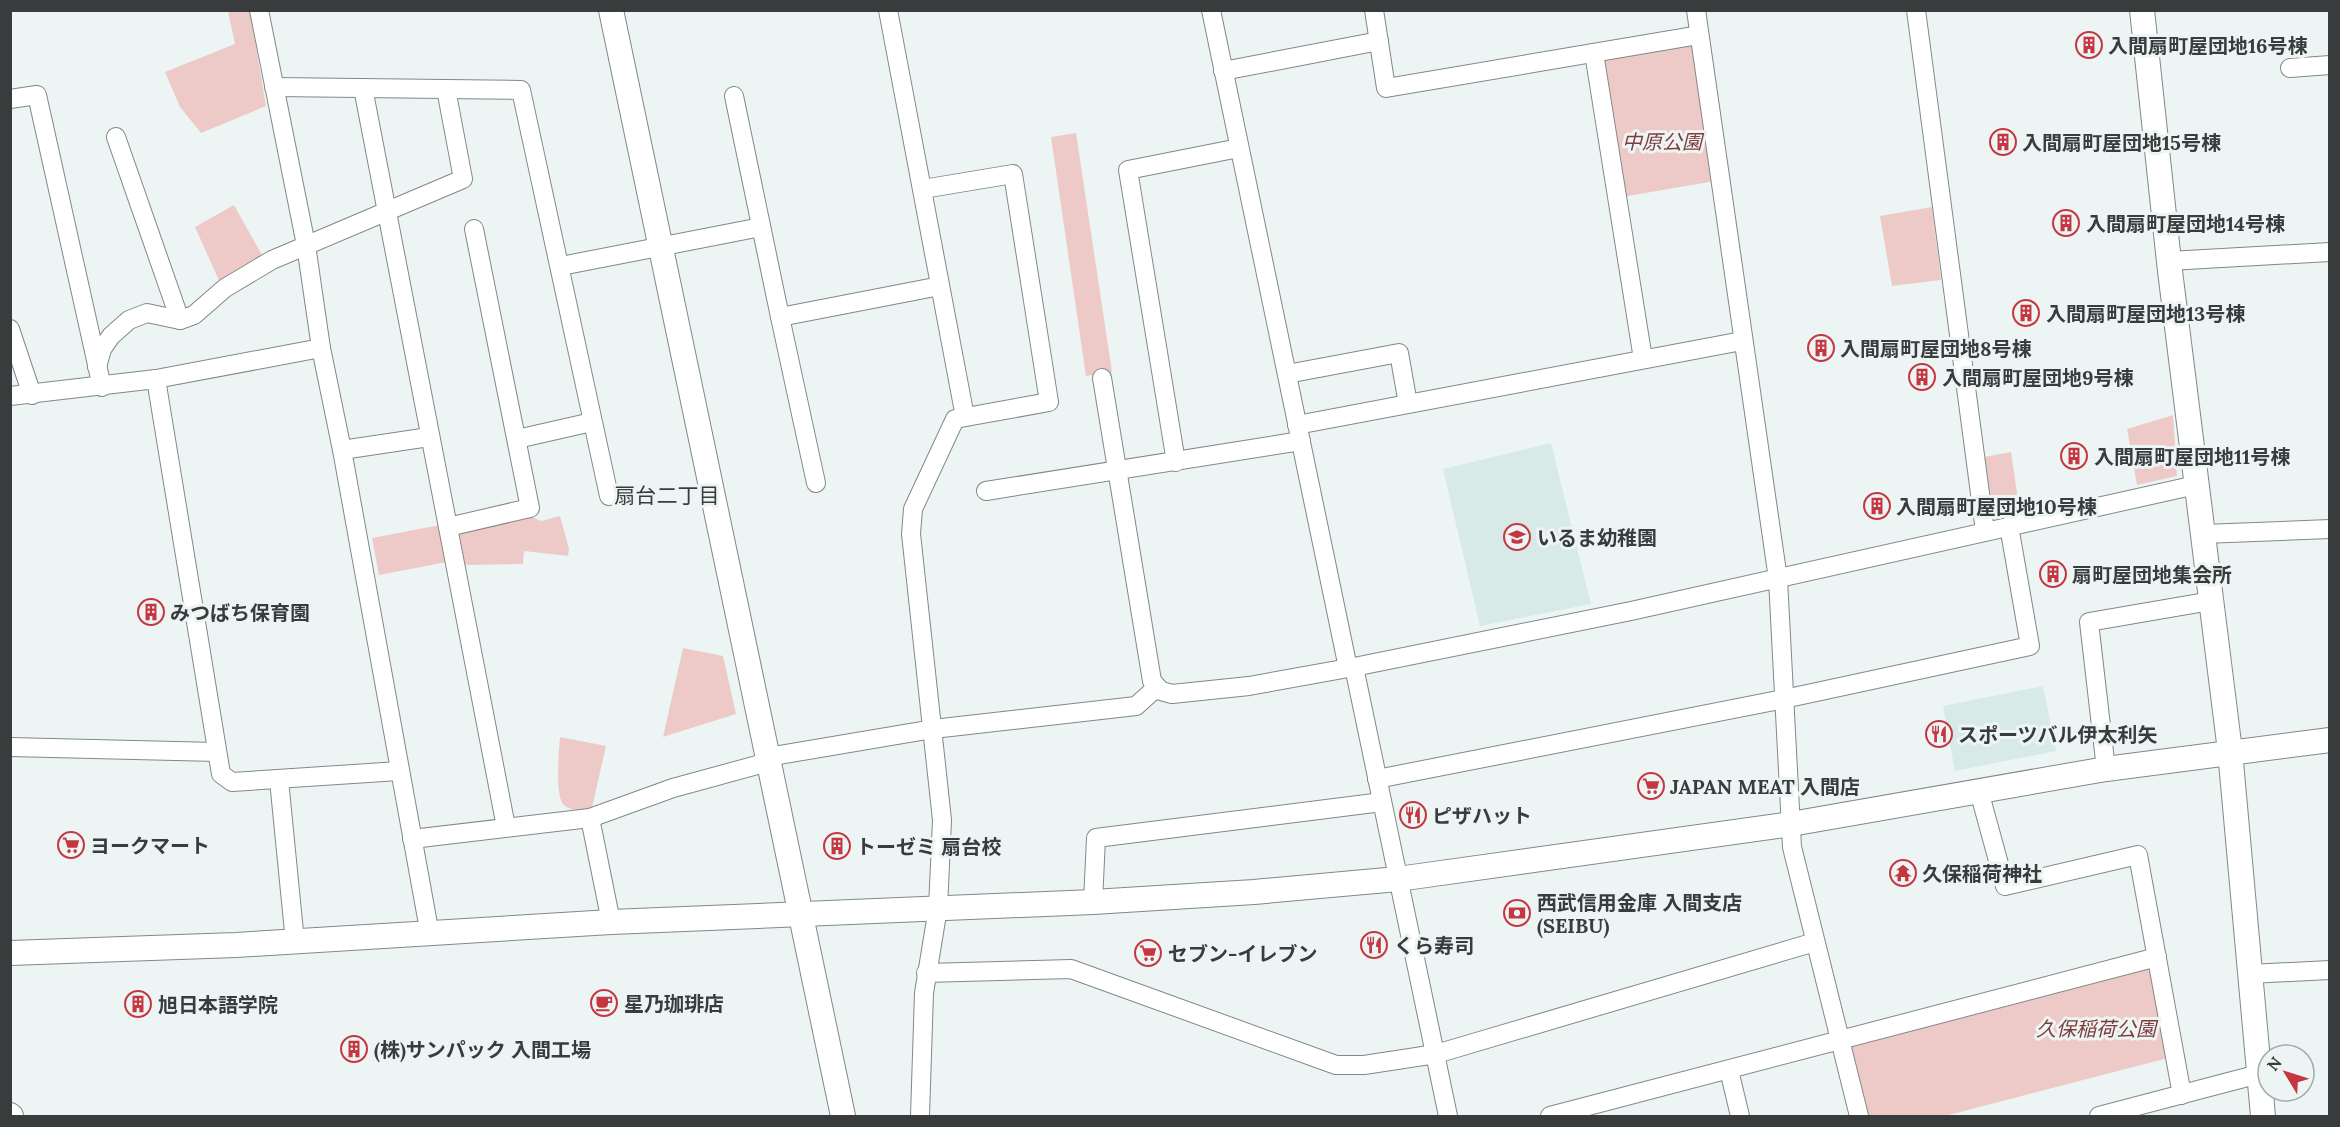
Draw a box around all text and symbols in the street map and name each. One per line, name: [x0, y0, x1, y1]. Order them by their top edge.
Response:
building icon: 入間扇町屋団地16号棟: [2074, 30, 2104, 60]
place label: 入間扇町屋団地16号棟: [2108, 33, 2308, 58]
building icon: 入間扇町屋団地15号棟: [1988, 127, 2018, 157]
park label: 中原公園: [1622, 129, 1705, 154]
place label: 入間扇町屋団地15号棟: [2022, 130, 2221, 155]
building icon: 入間扇町屋団地14号棟: [2051, 208, 2081, 238]
place label: 入間扇町屋団地14号棟: [2086, 211, 2285, 236]
building icon: 入間扇町屋団地13号棟: [2011, 298, 2041, 328]
place label: 入間扇町屋団地13号棟: [2046, 301, 2245, 326]
building icon: 入間扇町屋団地8号棟: [1806, 333, 1836, 363]
place label: 入間扇町屋団地8号棟: [1840, 336, 2031, 361]
building icon: 入間扇町屋団地9号棟: [1907, 362, 1937, 392]
place label: 入間扇町屋団地9号棟: [1942, 365, 2134, 390]
building icon: 入間扇町屋団地11号棟: [2059, 441, 2089, 471]
place label: 入間扇町屋団地11号棟: [2094, 444, 2290, 469]
district label: 扇台二丁目: [615, 482, 720, 509]
building icon: 入間扇町屋団地10号棟: [1862, 491, 1892, 521]
place label: 入間扇町屋団地10号棟: [1896, 494, 2097, 519]
school or university icon: いるま幼稚園: [1502, 522, 1532, 552]
place label: いるま幼稚園: [1537, 525, 1657, 550]
building icon: 扇町屋団地集会所: [2038, 559, 2068, 589]
place label: 扇町屋団地集会所: [2072, 562, 2232, 587]
building icon: みつばち保育園: [136, 597, 166, 627]
place label: みつばち保育園: [170, 600, 310, 625]
restaurant icon: スポーツバル伊太利矢: [1924, 719, 1954, 749]
place label: スポーツバル伊太利矢: [1958, 722, 2158, 747]
supermarket icon: JAPAN MEAT 入間店: [1636, 771, 1666, 801]
place label: JAPAN MEAT 入間店: [1670, 774, 1860, 799]
restaurant icon: ピザハット: [1398, 800, 1428, 830]
place label: ピザハット: [1432, 803, 1532, 828]
supermarket icon: ヨークマート: [56, 830, 86, 860]
building icon: トーゼミ 扇台校: [822, 831, 852, 861]
place label: ヨークマート: [90, 833, 210, 858]
place label: トーゼミ 扇台校: [856, 834, 1001, 859]
temple icon: 久保稲荷神社: [1888, 858, 1918, 888]
place label: 久保稲荷神社: [1922, 861, 2042, 886]
place label: 西武信用金庫 入間支店 (SEIBU): [1537, 890, 1742, 939]
bank icon: 西武信用金庫 入間支店 (SEIBU): [1502, 898, 1532, 928]
restaurant icon: くら寿司: [1359, 930, 1389, 960]
place label: くら寿司: [1394, 933, 1474, 958]
supermarket icon: セブン-イレブン: [1133, 938, 1163, 968]
place label: セブン-イレブン: [1168, 941, 1317, 966]
cafe icon: 星乃珈琲店: [589, 988, 619, 1018]
building icon: 旭日本語学院: [123, 989, 153, 1019]
place label: 星乃珈琲店: [624, 991, 724, 1016]
place label: 旭日本語学院: [158, 992, 278, 1017]
park label: 久保稲荷公園: [2036, 1016, 2159, 1041]
building icon: (株)サンパック 入間工場: [339, 1034, 369, 1064]
place label: (株)サンパック 入間工場: [374, 1037, 591, 1063]
north arrow: [2256, 1043, 2316, 1103]
text: N: [2262, 1053, 2286, 1075]

